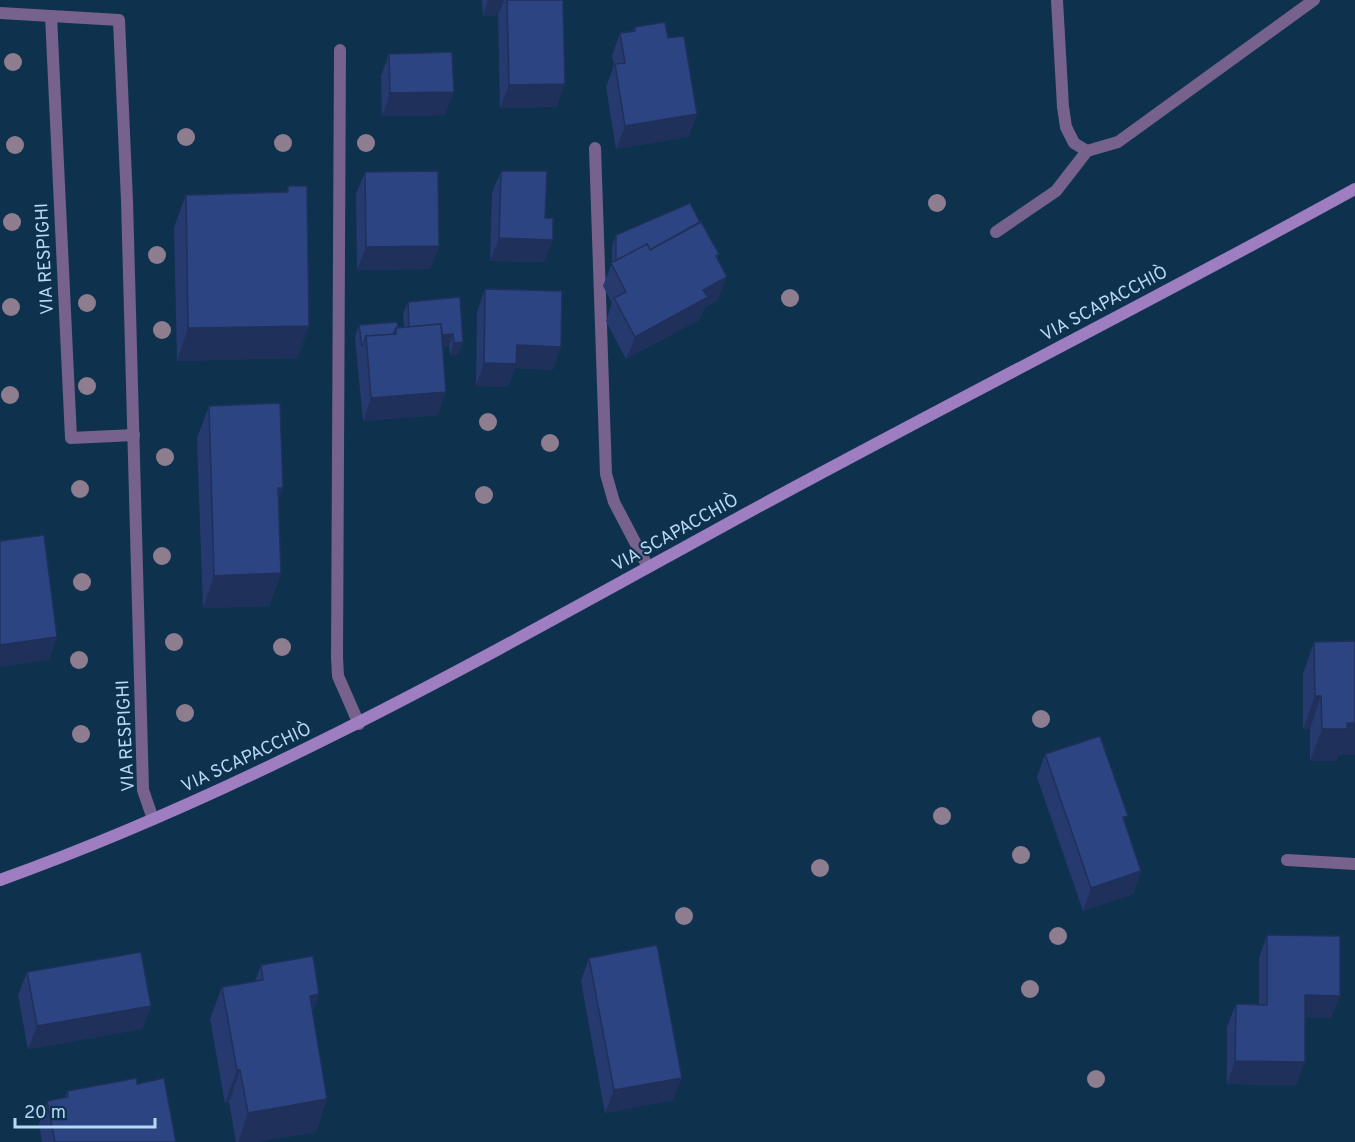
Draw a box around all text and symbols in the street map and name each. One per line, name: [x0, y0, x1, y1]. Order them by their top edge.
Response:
street label: VIA RESPIGHI: [31, 202, 60, 315]
street label: VIA SCAPACCHIÒ: [1036, 259, 1172, 348]
street label: VIA SCAPACCHIÒ: [608, 487, 743, 577]
street label: VIA RESPIGHI: [112, 679, 141, 792]
street label: VIA SCAPACCHIÒ: [177, 716, 315, 799]
scale bar: [15, 1091, 154, 1129]
text: 20 m: [24, 1102, 66, 1125]

